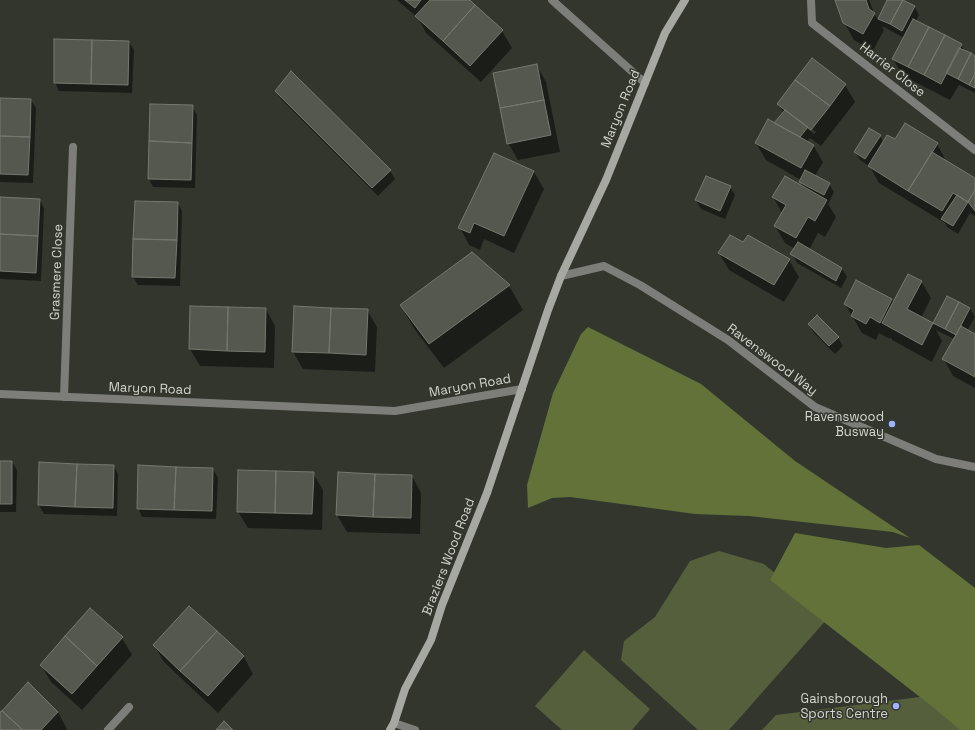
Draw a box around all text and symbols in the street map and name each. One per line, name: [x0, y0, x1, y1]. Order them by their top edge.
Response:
street label: Harrier Close: [856, 40, 928, 100]
street label: Maryon Road: [598, 68, 644, 150]
street label: Grasmere Close: [48, 224, 66, 320]
street label: Ravenswood Way: [724, 321, 820, 399]
street label: Maryon Road: [428, 371, 512, 401]
street label: Maryon Road: [108, 380, 192, 398]
place label: Ravenswood Busway: [805, 409, 884, 440]
marker: Ravenswood Busway: [887, 419, 897, 429]
street label: Braziers Wood Road: [419, 496, 479, 618]
place label: Gainsborough Sports Centre: [800, 691, 888, 722]
marker: Gainsborough Sports Centre: [891, 701, 901, 711]

